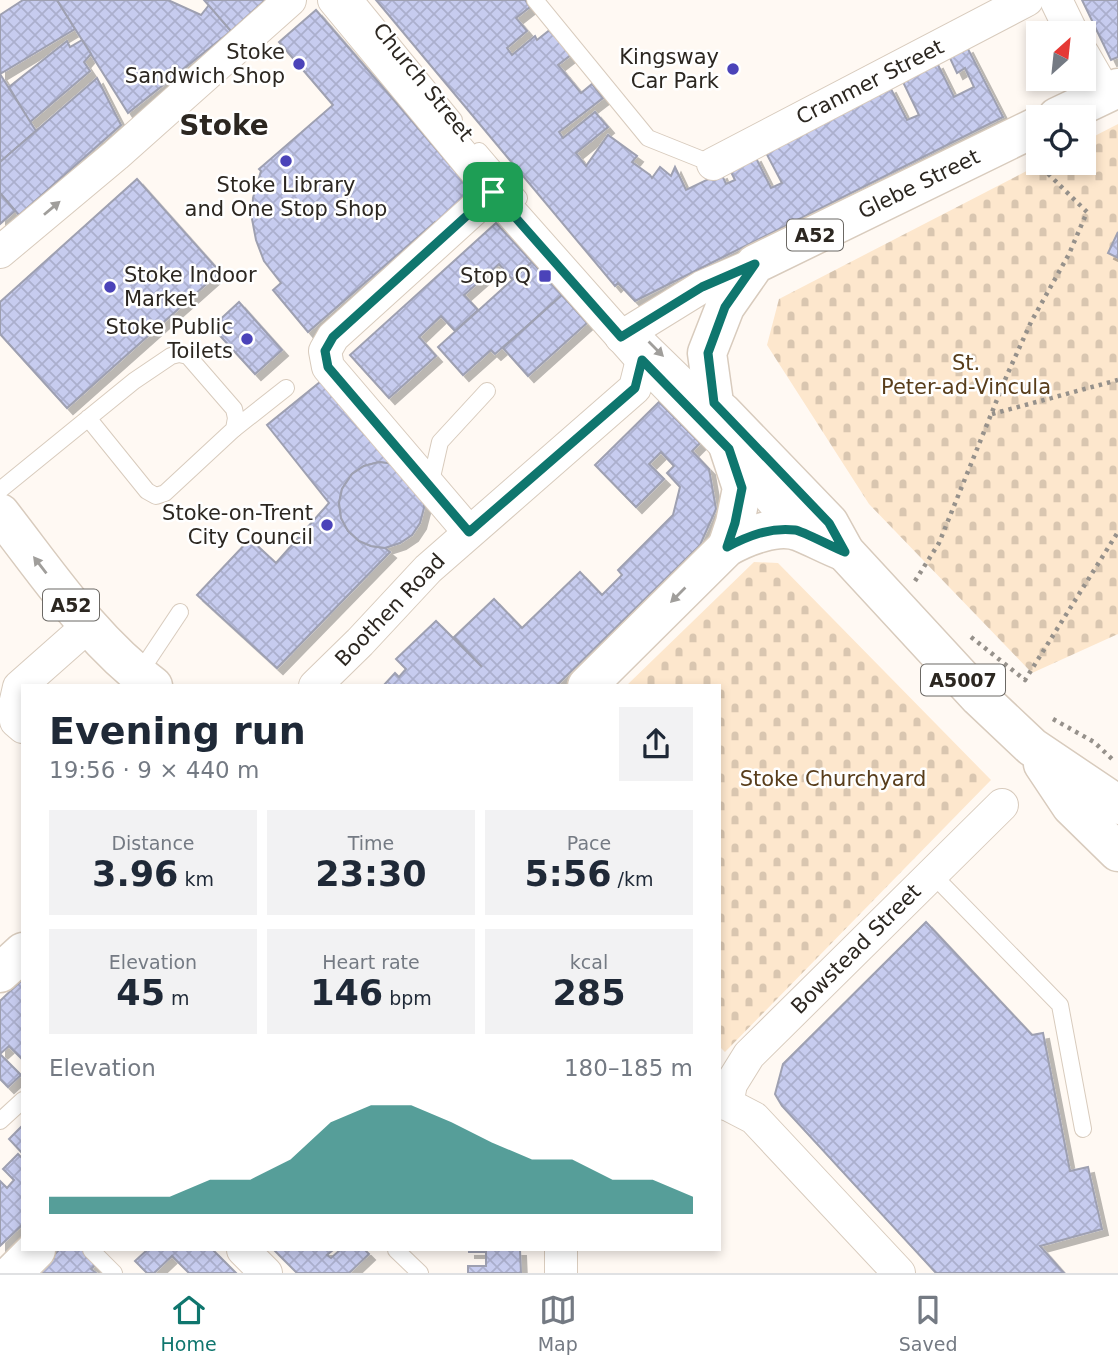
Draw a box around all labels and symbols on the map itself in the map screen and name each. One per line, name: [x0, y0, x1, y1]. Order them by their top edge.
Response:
street label: Church Street: [368, 18, 478, 146]
north arrow: [1026, 21, 1096, 91]
street label: Cranmer Street: [792, 35, 948, 129]
place label: Stoke Sandwich Shop: [125, 40, 285, 88]
place label: Kingsway Car Park: [619, 45, 720, 93]
marker: Stoke Sandwich Shop: [291, 56, 307, 72]
marker: Kingsway Car Park: [725, 61, 741, 77]
district label: Stoke: [179, 109, 269, 142]
street label: Glebe Street: [855, 144, 983, 224]
marker: Stoke Library and One Stop Shop: [278, 153, 294, 169]
pin: [463, 162, 523, 222]
place label: Stoke Library and One Stop Shop: [185, 173, 387, 221]
one-way arrow: [44, 201, 61, 216]
road number: A52: [787, 219, 843, 250]
place label: Stoke Indoor Market: [124, 263, 257, 311]
place label: Stop Q: [460, 264, 531, 288]
marker: Stop Q: [537, 268, 553, 284]
marker: Stoke Indoor Market: [102, 279, 118, 295]
place label: Stoke Public Toilets: [105, 315, 233, 363]
marker: Stoke Public Toilets: [239, 331, 255, 347]
one-way arrow: [647, 340, 664, 356]
park label: St. Peter-ad-Vincula: [881, 351, 1051, 399]
place label: Stoke-on-Trent City Council: [162, 501, 313, 549]
marker: Stoke-on-Trent City Council: [319, 517, 335, 533]
street label: Boothen Road: [330, 549, 450, 671]
one-way arrow: [34, 556, 48, 574]
one-way arrow: [670, 587, 687, 604]
road number: A52: [43, 590, 99, 620]
road number: A5007: [921, 664, 1005, 695]
park label: Stoke Churchyard: [740, 767, 926, 791]
street label: Bowstead Street: [786, 879, 926, 1019]

